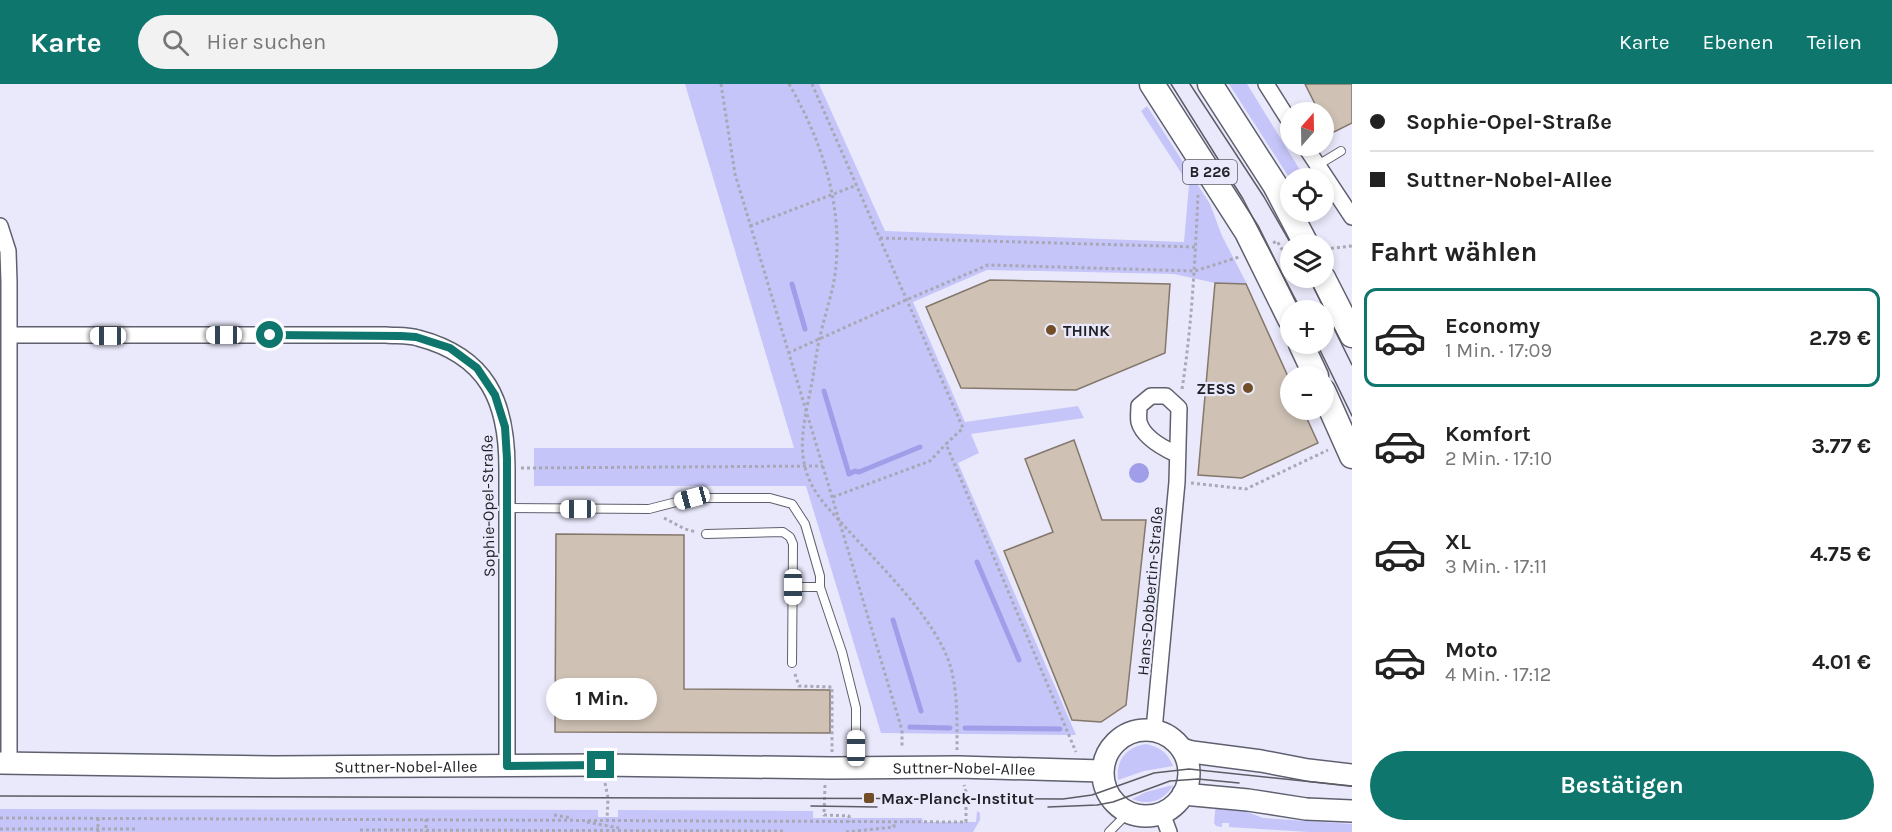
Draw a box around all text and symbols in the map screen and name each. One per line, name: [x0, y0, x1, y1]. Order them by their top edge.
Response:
search box: [138, 15, 558, 69]
text: Karte: [30, 26, 102, 59]
icon: search: [159, 26, 192, 59]
text: Hier suchen: [207, 29, 326, 55]
text: Karte: [1619, 30, 1670, 54]
text: Ebenen: [1703, 30, 1774, 54]
text: Teilen: [1807, 30, 1862, 54]
north arrow: [1280, 102, 1334, 156]
map controls: [1280, 102, 1334, 420]
text: Sophie-Opel-Straße: [1406, 109, 1612, 135]
road number: B 226: [1183, 160, 1237, 184]
text: Suttner-Nobel-Allee: [1406, 167, 1612, 193]
button: locate: [1280, 168, 1334, 222]
button: layers: [1280, 234, 1334, 288]
text: Fahrt wählen: [1370, 236, 1537, 268]
button: +: [1280, 300, 1334, 354]
icon: car: [1373, 311, 1427, 365]
text: Economy: [1445, 313, 1540, 339]
route start: [256, 321, 283, 348]
place label: THINK: [1063, 321, 1110, 340]
marker: THINK: [1044, 323, 1058, 337]
text: 2.79 €: [1809, 325, 1871, 351]
car: [206, 326, 242, 344]
car: [90, 327, 126, 345]
text: 1 Min. · 17:09: [1445, 339, 1552, 362]
button: −: [1280, 366, 1334, 420]
place label: ZESS: [1196, 379, 1236, 398]
marker: ZESS: [1241, 381, 1255, 395]
icon: car: [1373, 419, 1427, 473]
text: Komfort: [1445, 421, 1531, 447]
text: 3.77 €: [1811, 433, 1871, 459]
street label: Sophie-Opel-Straße: [477, 435, 499, 577]
text: 2 Min. · 17:10: [1445, 447, 1552, 470]
car: [672, 485, 712, 511]
car: [560, 500, 596, 518]
street label: Hans-Dobbertin-Straße: [1133, 506, 1167, 676]
icon: car: [1373, 527, 1427, 581]
text: XL: [1445, 529, 1471, 555]
text: 4.75 €: [1810, 541, 1871, 567]
text: 3 Min. · 17:11: [1445, 555, 1547, 578]
car: [784, 569, 802, 605]
icon: car: [1373, 635, 1427, 689]
text: Moto: [1445, 637, 1498, 663]
text: 4.01 €: [1812, 649, 1871, 675]
text: 4 Min. · 17:12: [1445, 663, 1551, 686]
callout: 1 Min.: [546, 678, 656, 720]
text: 1 Min.: [575, 687, 628, 710]
car: [847, 730, 865, 766]
route end: [587, 751, 614, 778]
button: Bestätigen: [1370, 751, 1874, 820]
street label: Suttner-Nobel-Allee: [335, 756, 477, 776]
street label: Suttner-Nobel-Allee: [892, 757, 1036, 779]
place label: Max-Planck-Institut: [881, 789, 1034, 808]
marker: Max-Planck-Institut: [862, 791, 876, 805]

